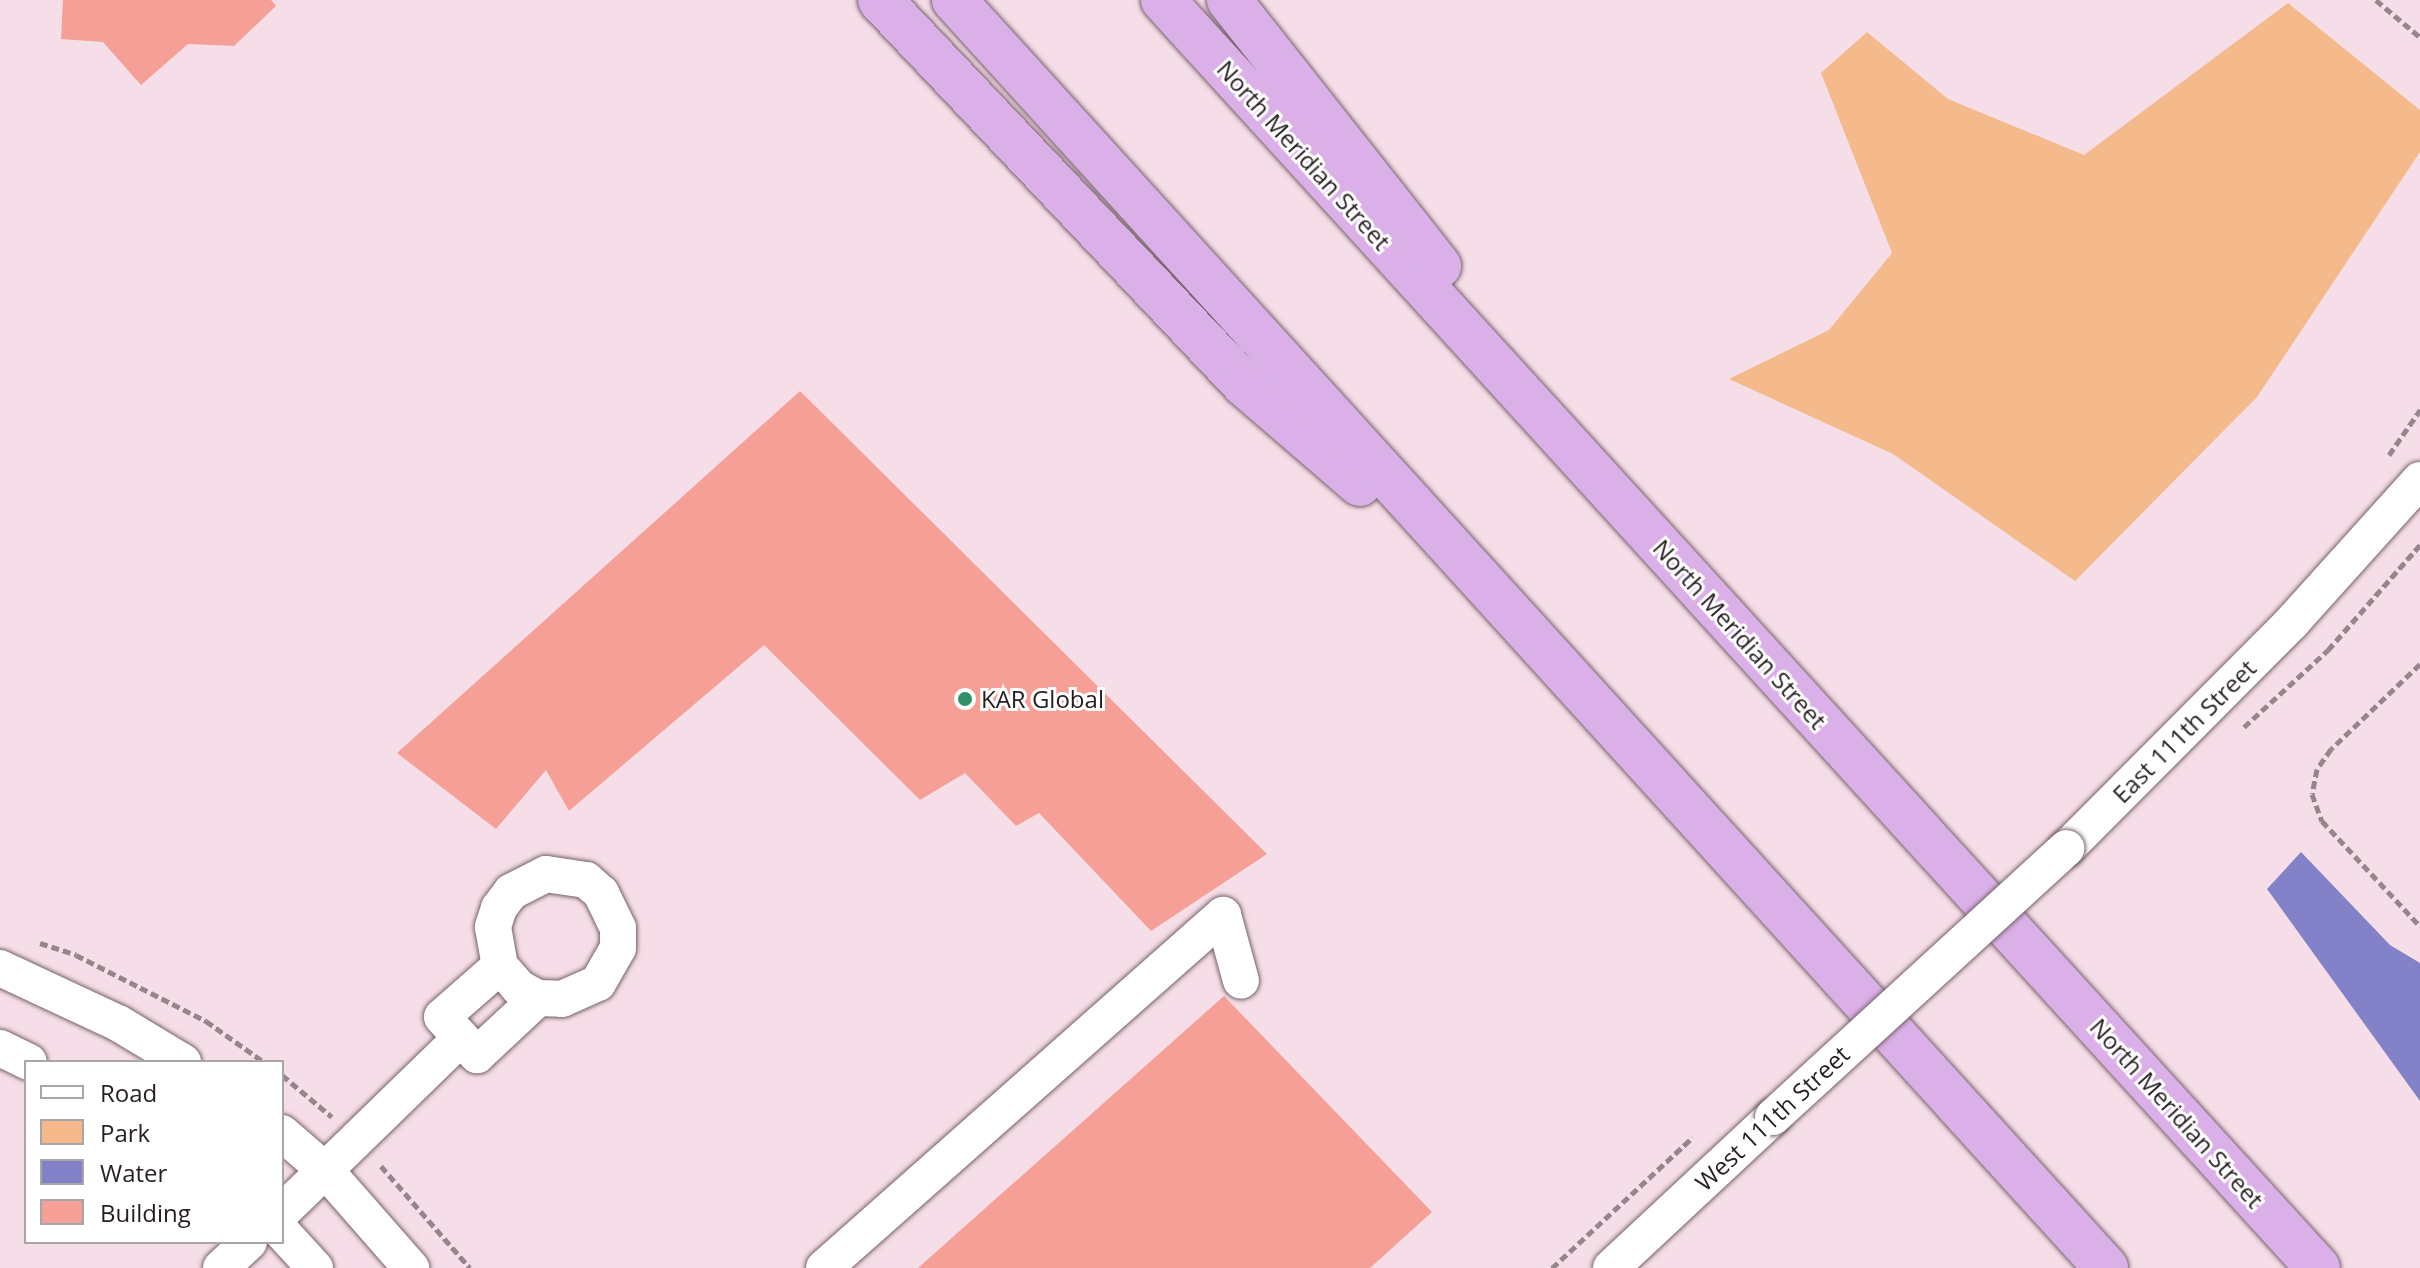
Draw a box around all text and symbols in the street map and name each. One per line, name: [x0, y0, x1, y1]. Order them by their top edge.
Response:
street label: North Meridian Street: [1211, 54, 1397, 256]
street label: North Meridian Street: [1647, 533, 1833, 735]
street label: East 111th Street: [2106, 653, 2262, 809]
place label: KAR Global: [981, 685, 1104, 713]
marker: KAR Global: [956, 690, 974, 708]
street label: North Meridian Street: [2084, 1012, 2270, 1214]
street label: West 111th Street: [1689, 1039, 1855, 1197]
legend: [24, 1060, 284, 1244]
text: Road: [100, 1076, 157, 1109]
text: Park: [100, 1116, 150, 1149]
text: Water: [100, 1156, 167, 1189]
text: Building: [100, 1196, 191, 1229]

